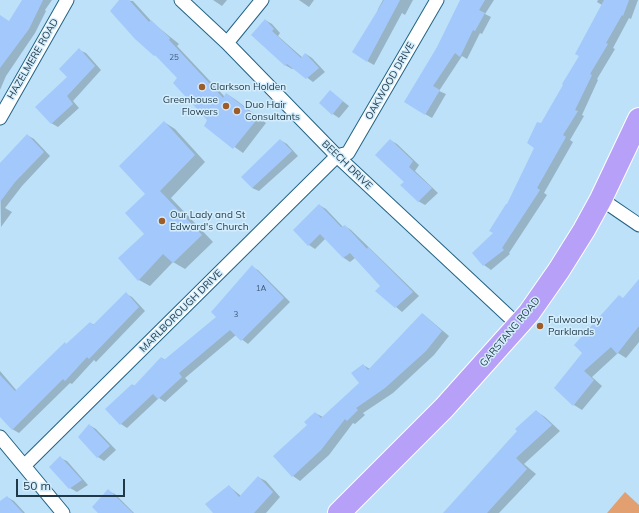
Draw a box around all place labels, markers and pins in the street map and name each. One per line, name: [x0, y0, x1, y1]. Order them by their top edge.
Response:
place label: Clarkson Holden: [210, 81, 286, 93]
marker: Clarkson Holden: [197, 82, 207, 92]
place label: Greenhouse Flowers: [163, 94, 218, 118]
place label: Duo Hair Consultants: [245, 99, 300, 122]
marker: Greenhouse Flowers: [221, 101, 231, 111]
marker: Duo Hair Consultants: [232, 106, 242, 116]
place label: Our Lady and St Edward's Church: [170, 209, 249, 232]
marker: Our Lady and St Edward's Church: [157, 216, 167, 226]
place label: Fulwood by Parklands: [548, 314, 602, 338]
marker: Fulwood by Parklands: [535, 321, 545, 331]

